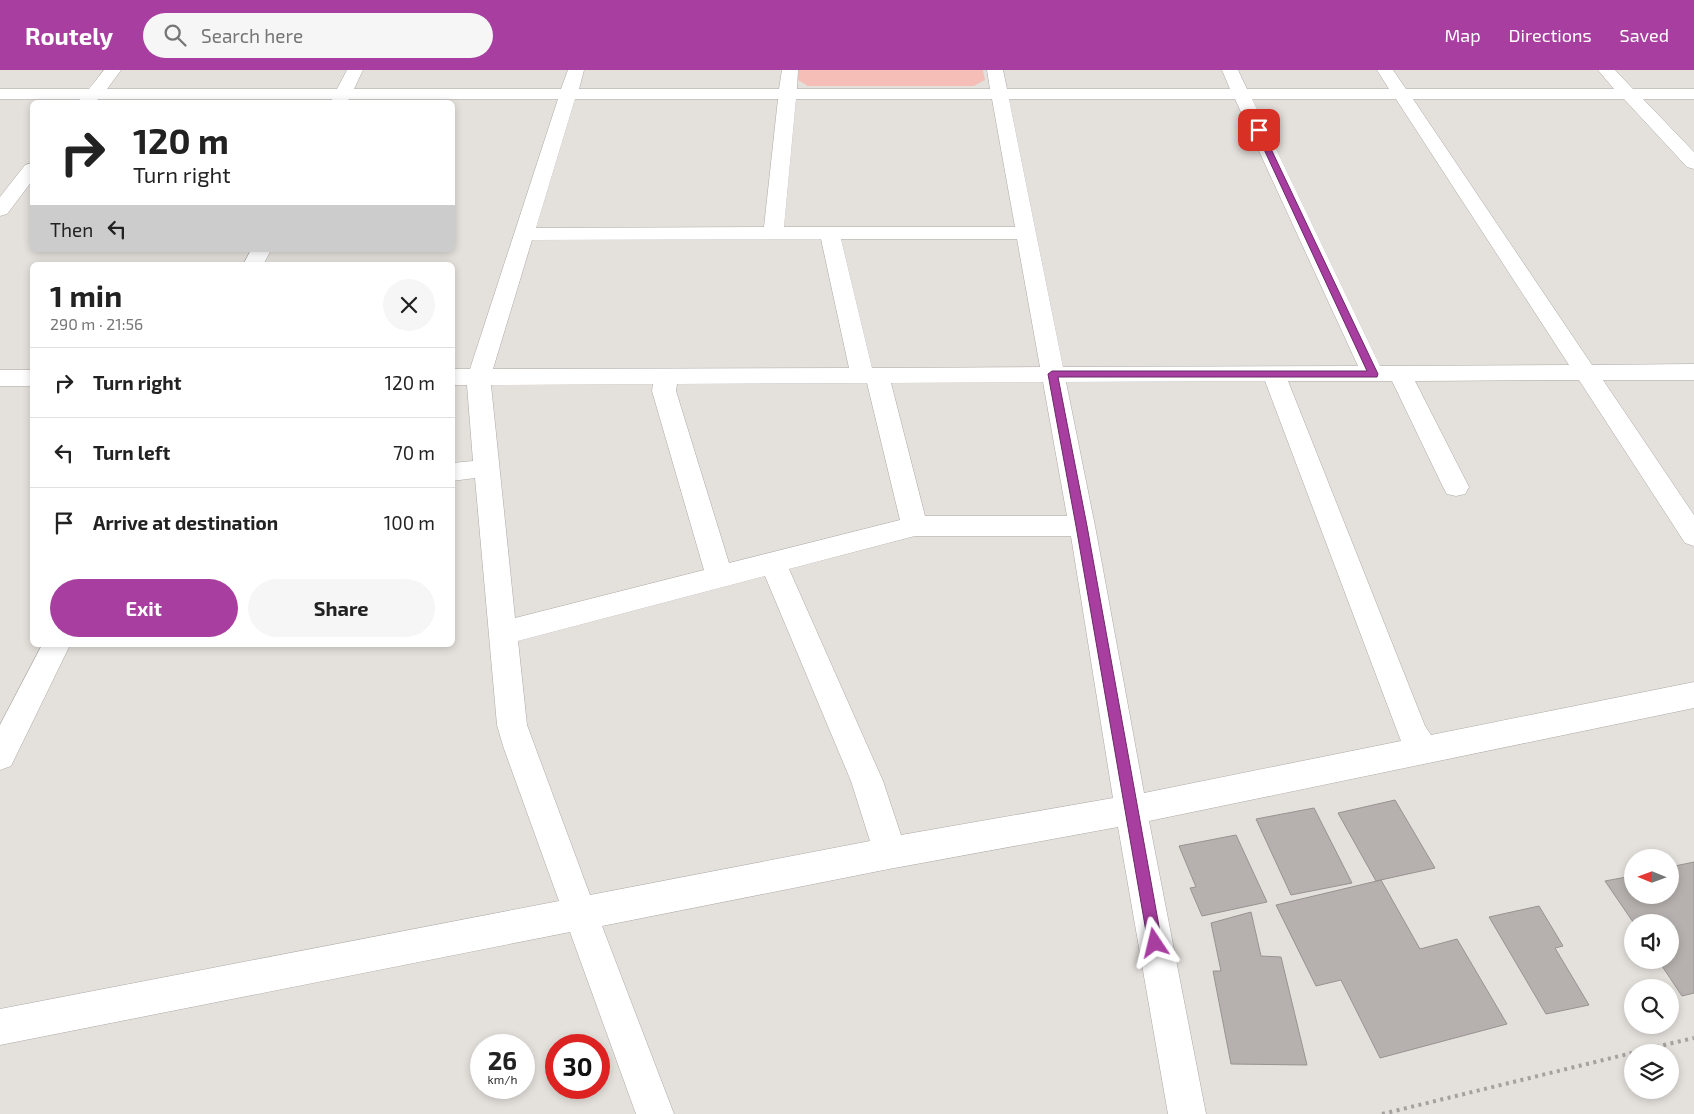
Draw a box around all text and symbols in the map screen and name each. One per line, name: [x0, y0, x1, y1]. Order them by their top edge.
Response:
search box: [143, 13, 493, 58]
text: Routely: [25, 21, 113, 50]
icon: search: [161, 21, 189, 49]
text: Search here: [201, 24, 303, 47]
text: Map: [1444, 24, 1481, 46]
text: Directions: [1509, 24, 1592, 46]
text: Saved: [1620, 24, 1669, 46]
pin: [1238, 109, 1280, 151]
icon: arrive: [1245, 116, 1273, 144]
text: 120 m: [133, 119, 229, 161]
icon: right: [50, 120, 115, 185]
text: Turn right: [133, 161, 231, 187]
icon: left: [103, 215, 131, 243]
text: Then: [50, 218, 93, 241]
text: 1 min: [50, 277, 122, 313]
button: close: [383, 279, 435, 331]
text: 290 m · 21:56: [50, 314, 143, 333]
icon: right: [50, 369, 78, 397]
text: Turn right: [93, 371, 181, 394]
text: 120 m: [384, 371, 435, 394]
icon: left: [50, 439, 78, 467]
text: Turn left: [93, 441, 170, 464]
text: 70 m: [393, 441, 435, 464]
icon: arrive: [50, 509, 78, 537]
text: Arrive at destination: [93, 511, 278, 534]
text: 100 m: [384, 511, 435, 534]
button: Exit: [50, 579, 238, 637]
button: Share: [248, 579, 435, 637]
north arrow: [1624, 849, 1679, 904]
map controls: [1624, 849, 1679, 1099]
button: sound: [1624, 914, 1679, 969]
position arrow: [1128, 916, 1180, 968]
button: search: [1624, 979, 1679, 1034]
speed limit sign: 30: [545, 1034, 610, 1099]
button: layers: [1624, 1044, 1679, 1099]
text: 26: [488, 1045, 517, 1075]
text: km/h: [488, 1072, 517, 1086]

